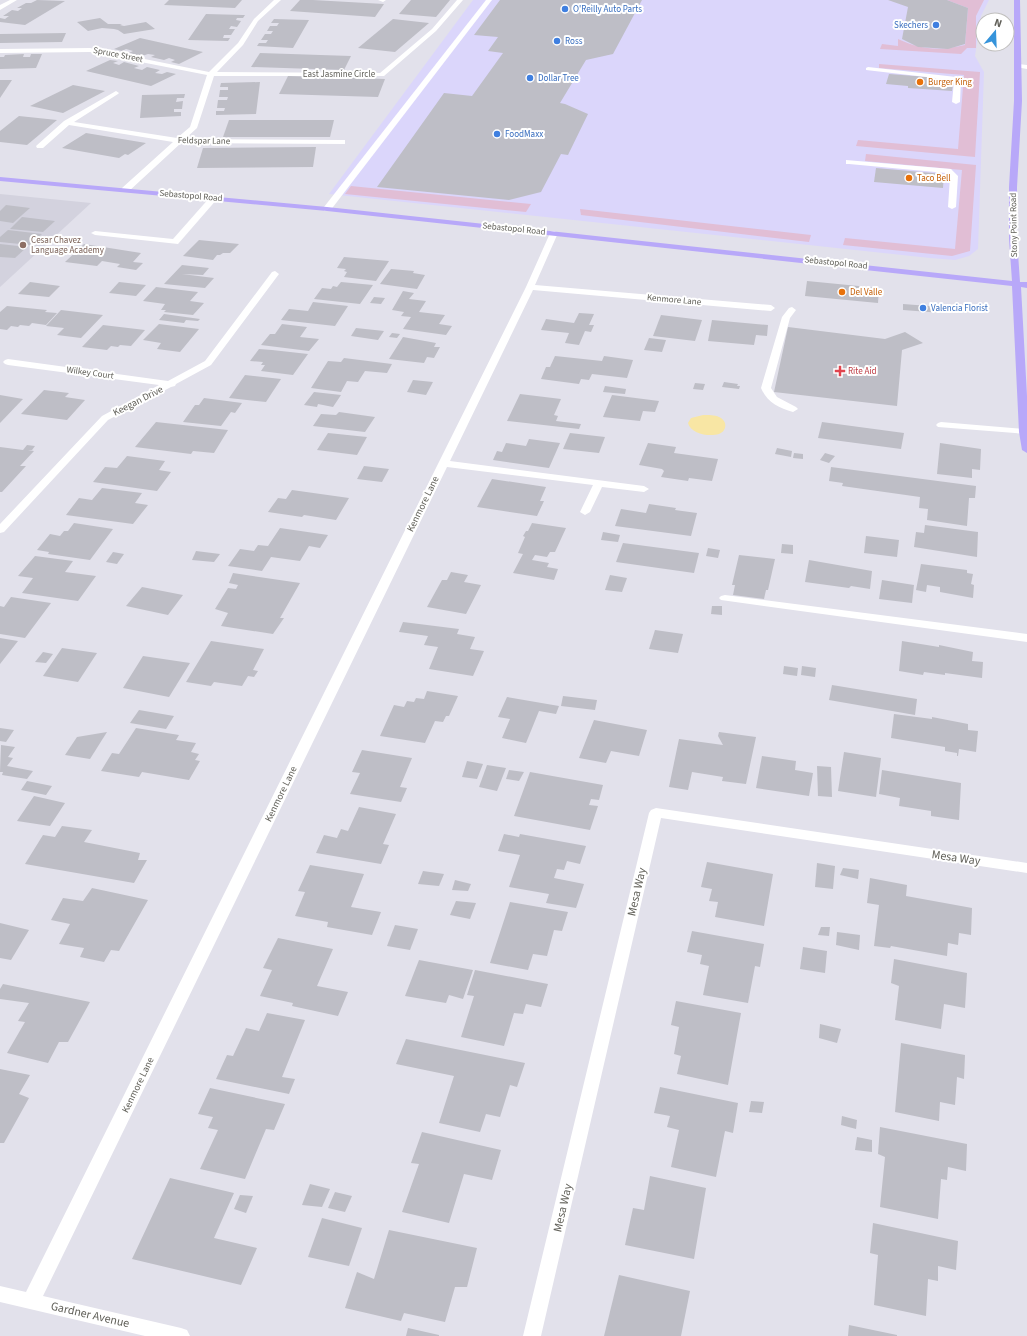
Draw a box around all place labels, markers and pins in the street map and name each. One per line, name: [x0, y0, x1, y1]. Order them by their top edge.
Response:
place label: O'Reilly Auto Parts: [573, 3, 642, 16]
marker: O'Reilly Auto Parts: [560, 4, 570, 14]
place label: Skechers: [894, 19, 928, 32]
marker: Skechers: [931, 20, 941, 30]
place label: Ross: [565, 35, 583, 48]
marker: Ross: [552, 36, 562, 46]
place label: Dollar Tree: [538, 72, 579, 85]
marker: Dollar Tree: [525, 73, 535, 83]
place label: Burger King: [928, 76, 972, 89]
marker: Burger King: [915, 77, 925, 87]
place label: FoodMaxx: [505, 128, 543, 141]
marker: FoodMaxx: [492, 129, 502, 139]
place label: Taco Bell: [917, 172, 951, 185]
marker: Taco Bell: [904, 173, 914, 183]
place label: Cesar Chavez Language Academy: [31, 234, 105, 257]
marker: Cesar Chavez Language Academy: [18, 240, 28, 250]
place label: Del Valle: [850, 286, 883, 299]
marker: Del Valle: [837, 287, 847, 297]
place label: Valencia Florist: [931, 302, 988, 315]
marker: Valencia Florist: [918, 303, 928, 313]
place label: Rite Aid: [848, 365, 877, 378]
marker: Rite Aid: [835, 366, 845, 376]

